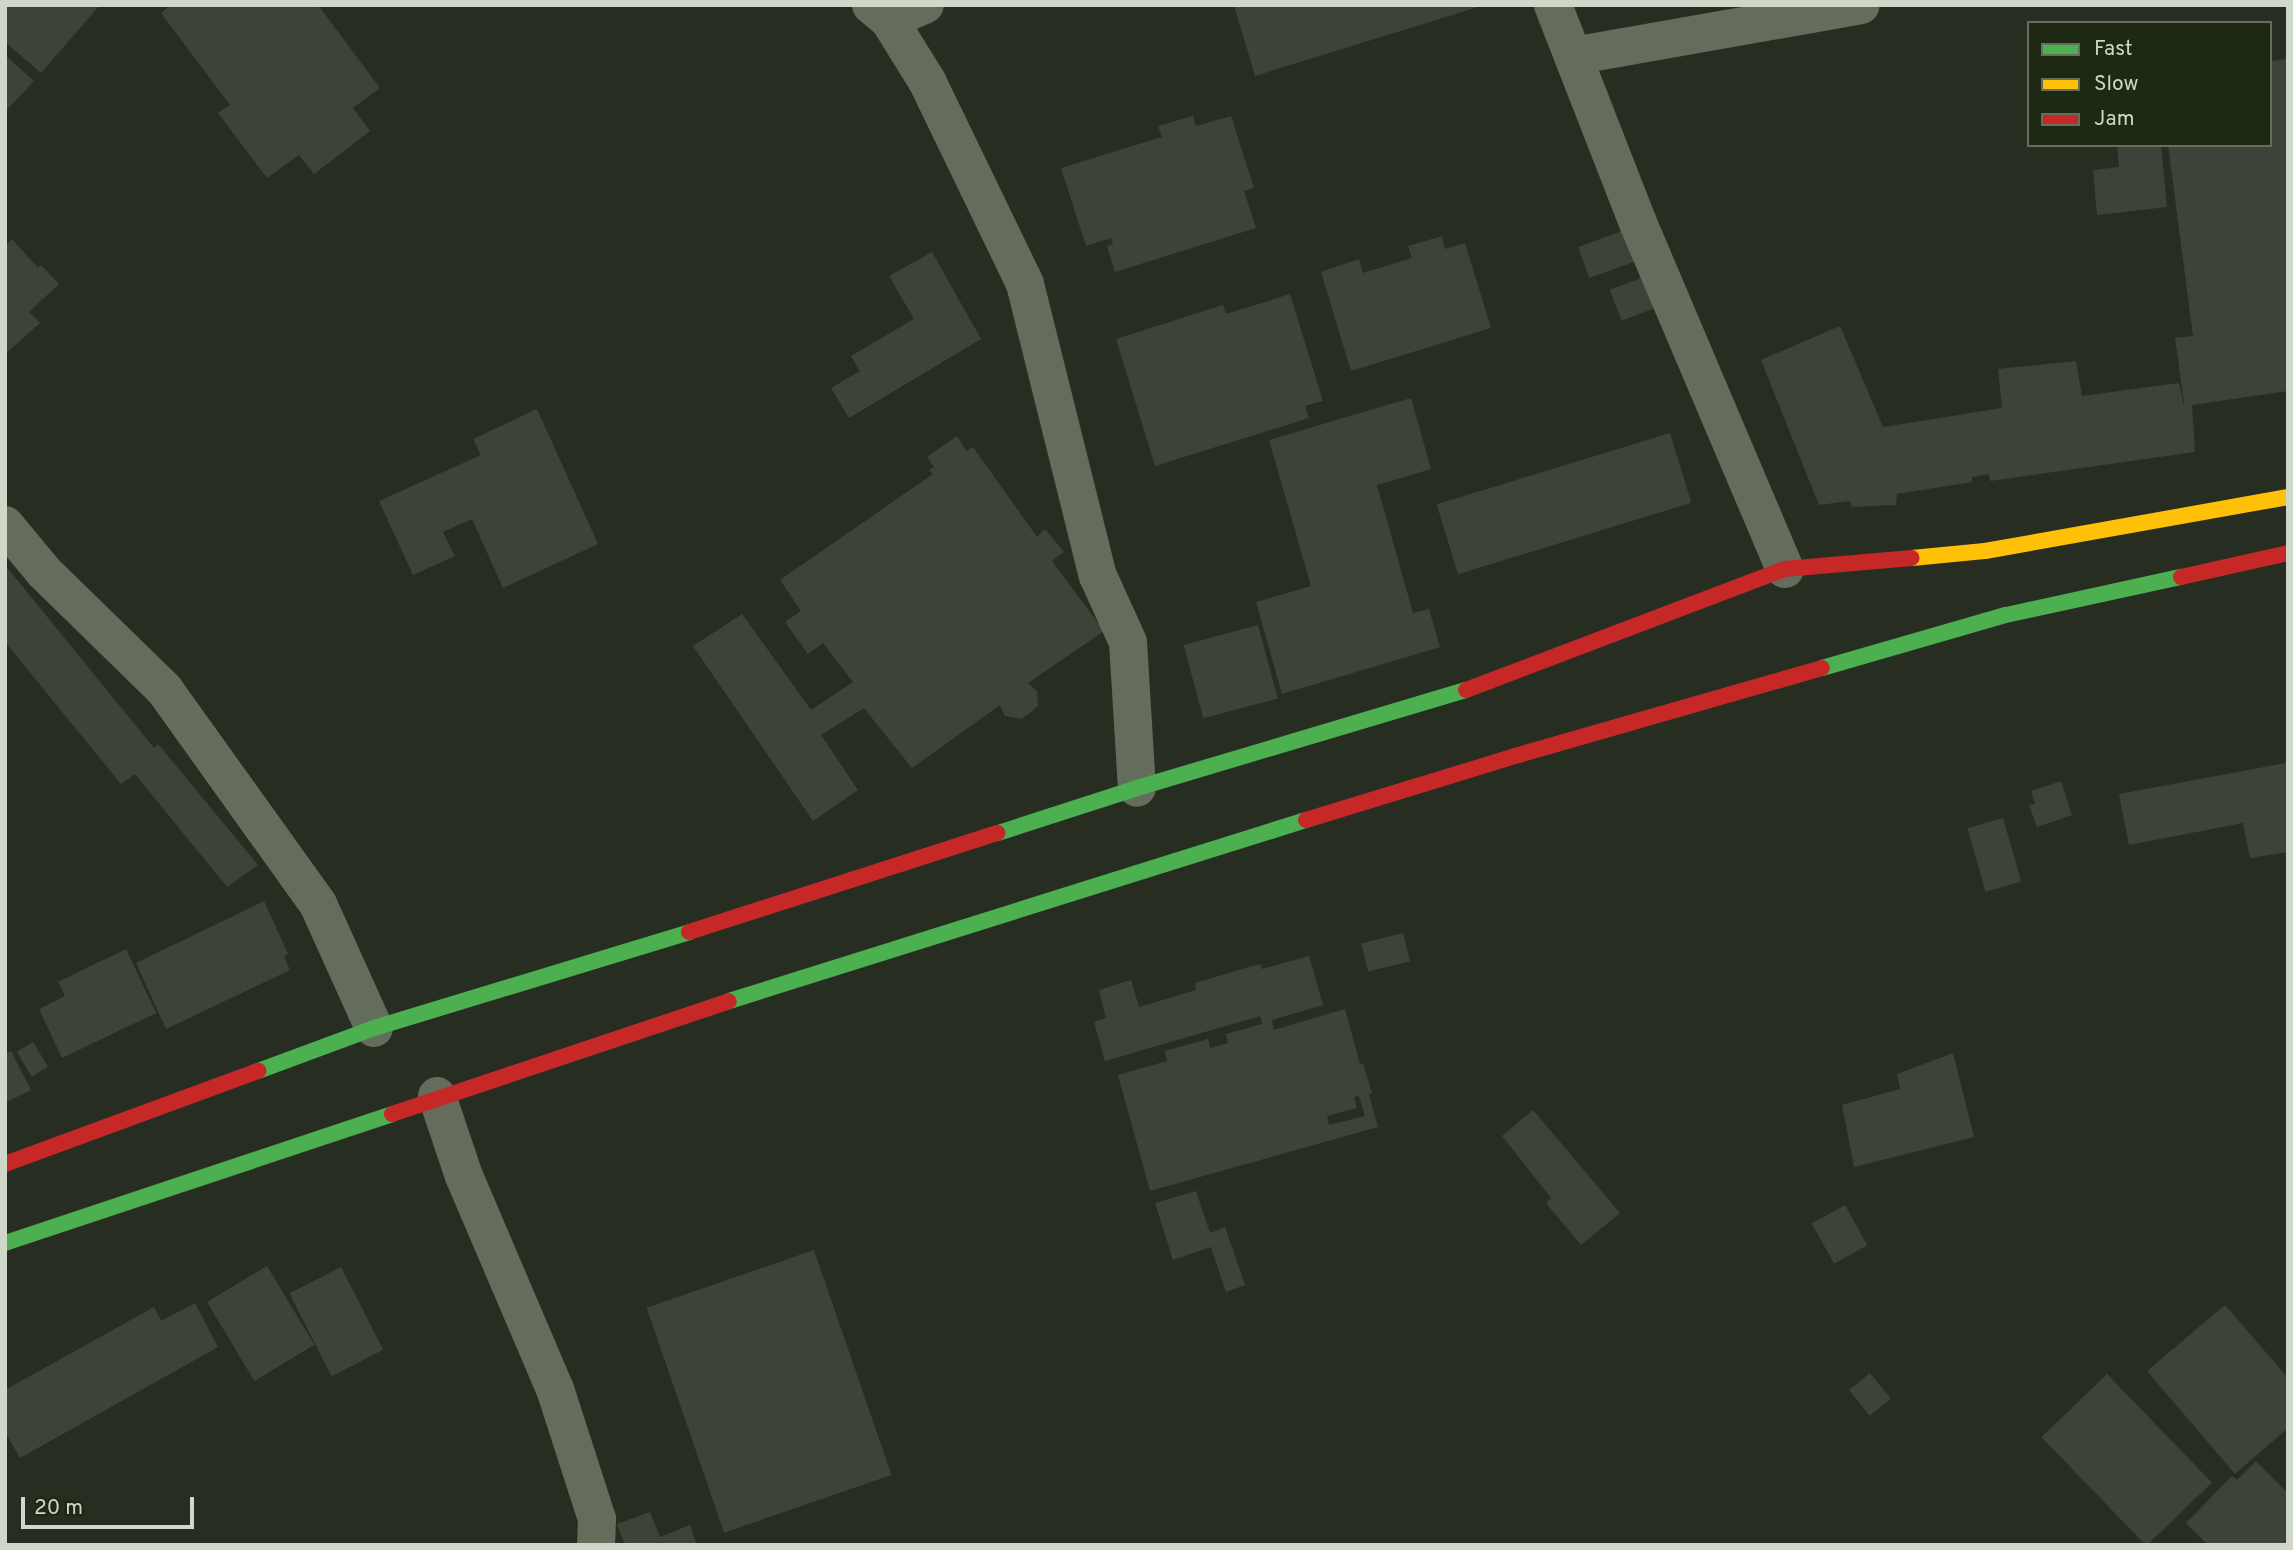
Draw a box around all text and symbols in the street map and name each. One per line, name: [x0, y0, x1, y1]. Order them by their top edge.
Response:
legend: [2027, 21, 2272, 147]
text: Fast: [2094, 36, 2133, 63]
text: Slow: [2094, 71, 2139, 98]
text: Jam: [2094, 106, 2135, 133]
scale bar: [24, 1484, 198, 1528]
text: 20 m: [34, 1495, 83, 1522]

